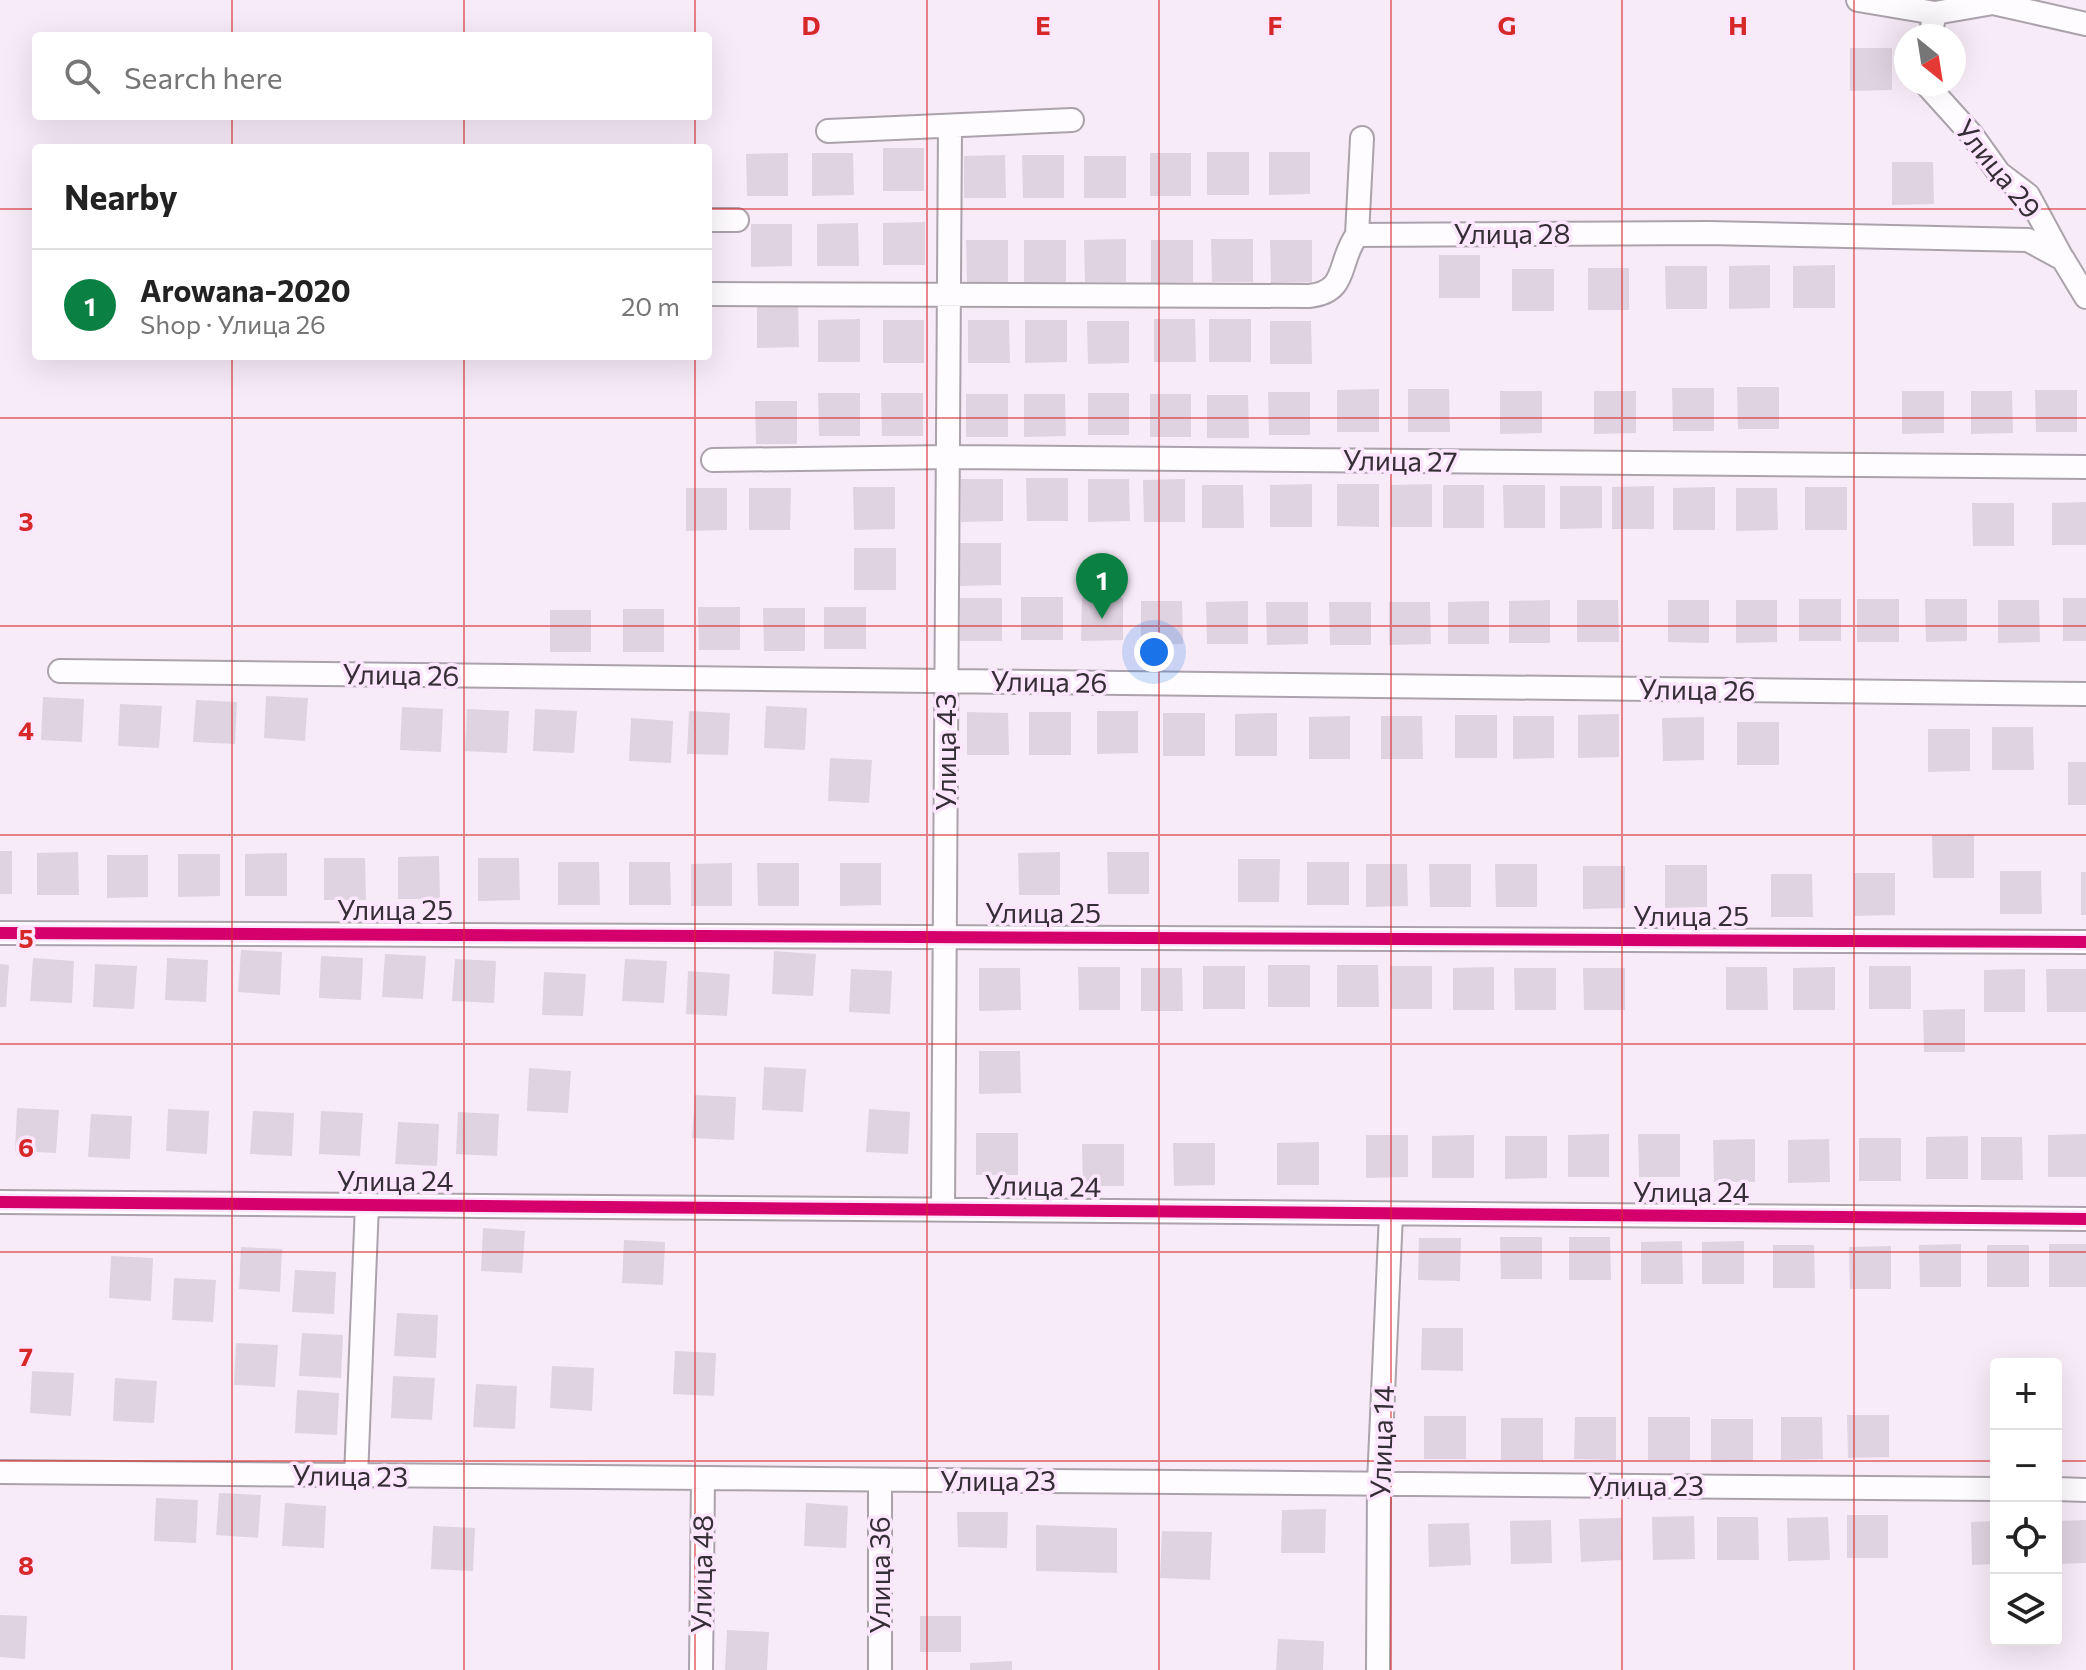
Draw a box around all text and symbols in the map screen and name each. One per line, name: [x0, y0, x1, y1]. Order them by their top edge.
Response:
text: D: [801, 9, 821, 40]
text: E: [1035, 9, 1051, 40]
text: F: [1267, 9, 1283, 40]
text: G: [1498, 9, 1516, 40]
text: H: [1728, 9, 1748, 40]
north arrow: [1894, 24, 1966, 96]
search box: [32, 32, 712, 120]
icon: search: [60, 54, 104, 98]
text: Search here: [124, 58, 283, 95]
street label: Улица 29: [1949, 112, 2049, 225]
text: Nearby: [64, 175, 178, 217]
street label: Улица 28: [1453, 216, 1571, 250]
text: Arowana-2020: [140, 271, 351, 308]
text: 1: [84, 290, 96, 321]
text: 20 m: [621, 290, 680, 321]
text: Shop · Улица 26: [140, 308, 326, 339]
street label: Улица 27: [1342, 442, 1458, 478]
text: 3: [18, 505, 34, 536]
pin: 1: [1076, 553, 1128, 619]
your location: [1134, 632, 1174, 672]
street label: Улица 26: [342, 656, 460, 692]
street label: Улица 26: [990, 663, 1108, 699]
street label: Улица 26: [1638, 671, 1756, 707]
street label: Улица 43: [928, 693, 962, 811]
text: 4: [18, 714, 34, 745]
street label: Улица 25: [337, 892, 453, 926]
street label: Улица 25: [985, 895, 1101, 929]
street label: Улица 25: [1633, 898, 1749, 932]
text: 5: [18, 922, 34, 953]
text: 6: [18, 1131, 34, 1162]
street label: Улица 24: [337, 1163, 453, 1197]
street label: Улица 24: [985, 1167, 1102, 1203]
street label: Улица 24: [1633, 1174, 1749, 1208]
text: 7: [19, 1340, 33, 1371]
map controls: [1990, 1358, 2062, 1646]
button: +: [1990, 1358, 2062, 1430]
street label: Улица 14: [1362, 1385, 1400, 1499]
button: −: [1990, 1430, 2062, 1502]
street label: Улица 23: [292, 1457, 408, 1493]
street label: Улица 23: [940, 1463, 1056, 1497]
street label: Улица 23: [1588, 1468, 1704, 1502]
button: locate: [1990, 1502, 2062, 1574]
street label: Улица 48: [683, 1514, 719, 1633]
street label: Улица 36: [862, 1516, 896, 1634]
text: 8: [18, 1549, 34, 1580]
button: layers: [1990, 1574, 2062, 1646]

